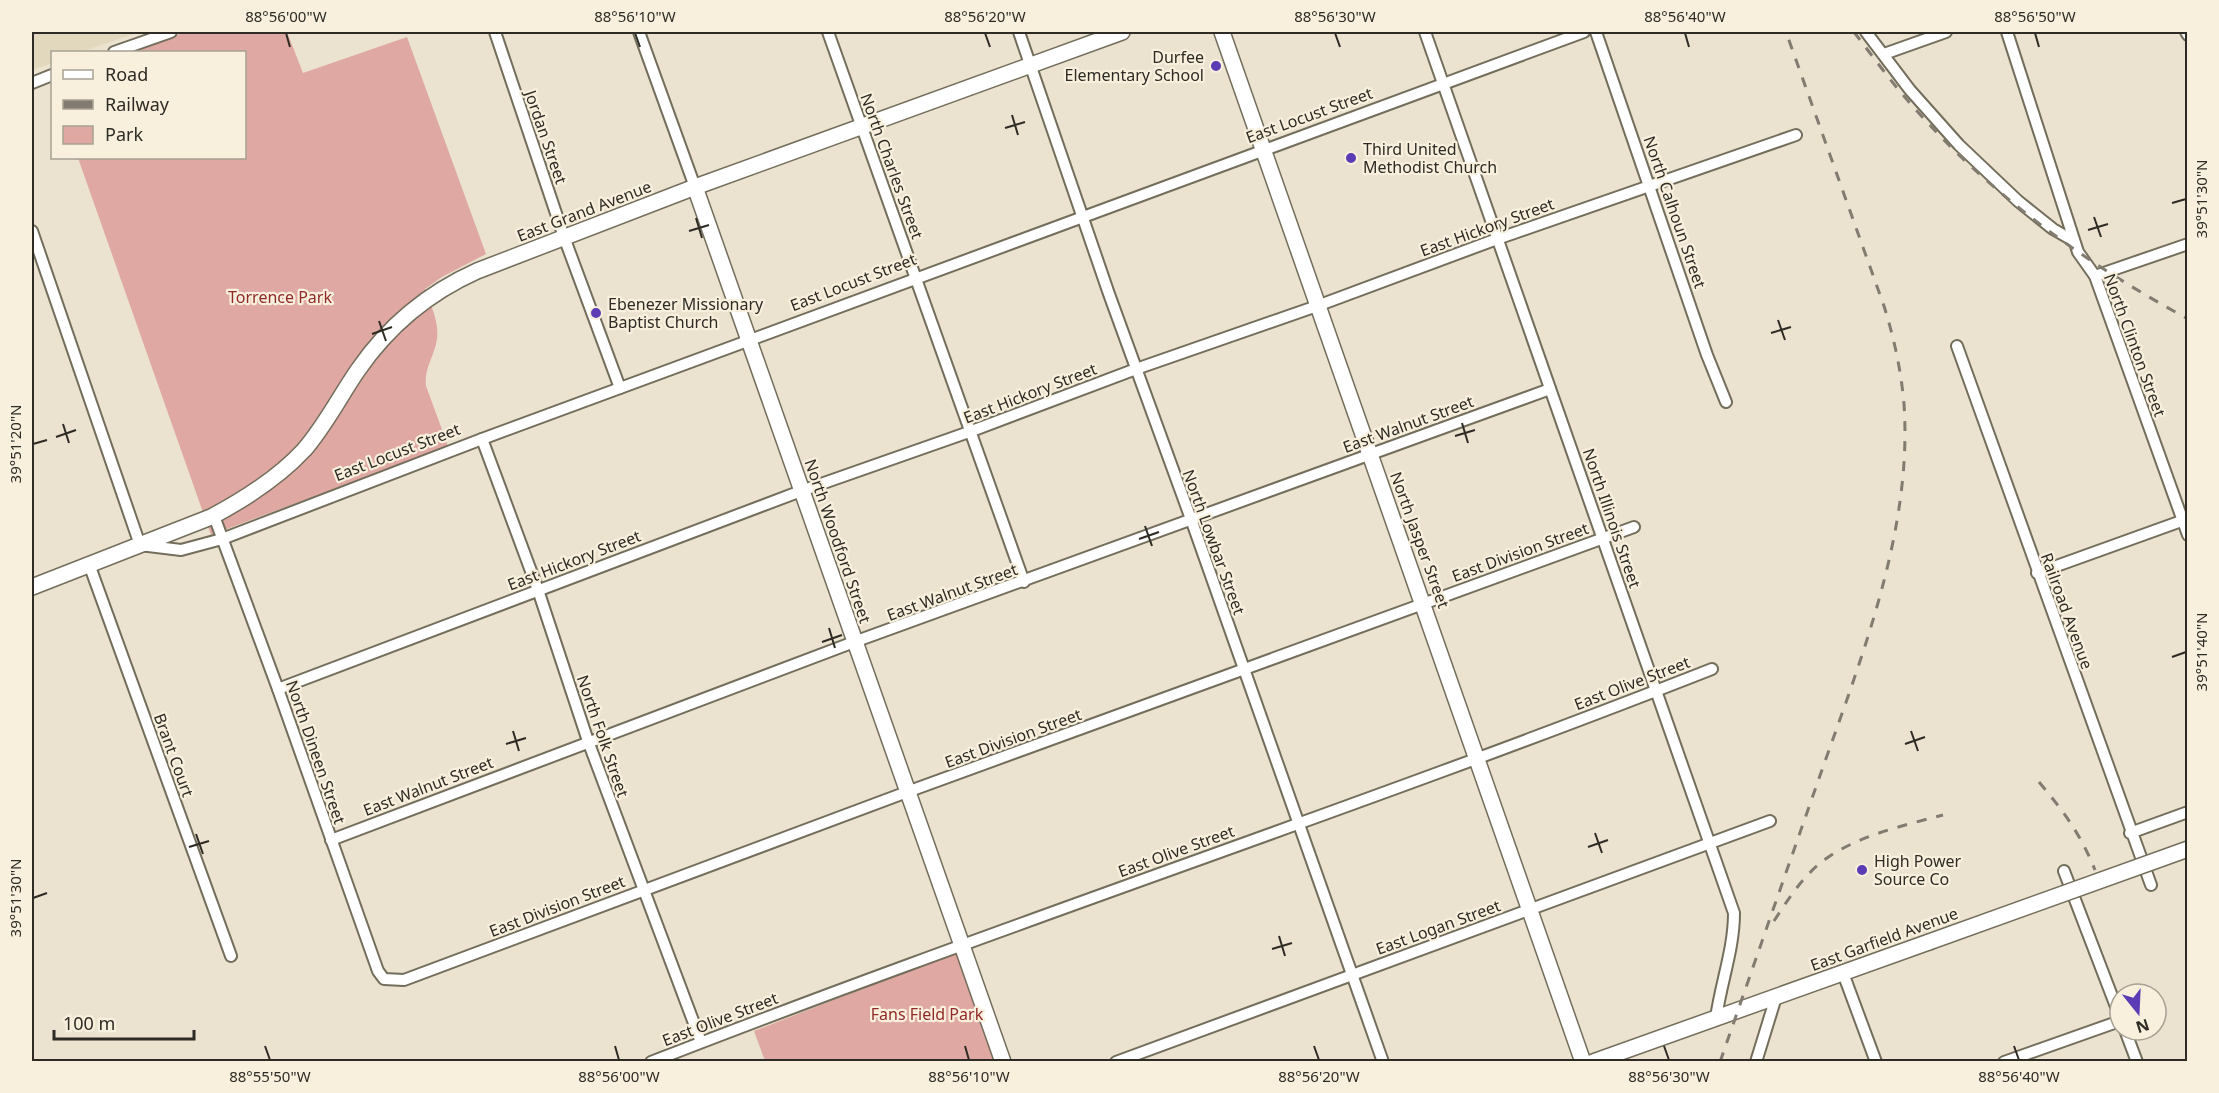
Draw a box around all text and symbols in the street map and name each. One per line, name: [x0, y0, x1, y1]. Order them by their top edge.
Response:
text: 88°56'00"W: [245, 6, 327, 26]
text: 88°56'10"W: [594, 6, 676, 26]
text: 88°56'20"W: [944, 6, 1026, 26]
text: 88°56'30"W: [1294, 6, 1376, 26]
text: 88°56'40"W: [1644, 6, 1726, 26]
text: 88°56'50"W: [1994, 6, 2076, 26]
place label: Durfee Elementary School: [1065, 46, 1204, 86]
legend: [51, 51, 246, 159]
marker: Durfee Elementary School: [1209, 59, 1223, 73]
text: Road: [105, 62, 148, 86]
street label: East Locust Street: [1243, 82, 1376, 148]
street label: Jordan Street: [519, 85, 572, 187]
street label: North Charles Street: [855, 90, 929, 242]
text: Railway: [105, 92, 170, 116]
text: Park: [105, 122, 143, 146]
street label: North Calhoun Street: [1639, 133, 1711, 291]
place label: Third United Methodist Church: [1363, 138, 1497, 178]
marker: Third United Methodist Church: [1344, 151, 1358, 165]
text: 39°51'30"N: [2191, 160, 2211, 238]
street label: East Grand Avenue: [514, 175, 654, 247]
street label: East Hickory Street: [1417, 192, 1557, 261]
street label: East Locust Street: [787, 248, 919, 316]
street label: North Clinton Street: [2099, 270, 2171, 420]
park label: Torrence Park: [228, 286, 332, 308]
place label: Ebenezer Missionary Baptist Church: [608, 293, 764, 333]
marker: Ebenezer Missionary Baptist Church: [589, 306, 603, 320]
street label: East Hickory Street: [960, 357, 1100, 429]
street label: East Walnut Street: [1340, 390, 1477, 458]
text: 39°51'20"N: [5, 405, 25, 483]
street label: East Locust Street: [331, 418, 463, 486]
street label: North Illinois Street: [1578, 445, 1646, 591]
street label: North Woodford Street: [800, 456, 876, 626]
street label: North Lowbar Street: [1178, 466, 1251, 618]
street label: North Jasper Street: [1385, 469, 1455, 611]
street label: East Division Street: [1449, 517, 1592, 587]
street label: East Hickory Street: [504, 524, 644, 596]
street label: Railroad Avenue: [2036, 550, 2098, 672]
street label: East Walnut Street: [884, 558, 1021, 626]
text: 39°51'40"N: [2191, 613, 2211, 691]
street label: East Olive Street: [1571, 651, 1693, 715]
street label: North Folk Street: [572, 672, 634, 800]
street label: North Dineen Street: [281, 677, 351, 827]
street label: East Division Street: [942, 703, 1085, 773]
street label: Brant Court: [149, 710, 199, 800]
street label: East Walnut Street: [360, 751, 496, 821]
street label: East Olive Street: [1115, 820, 1237, 882]
place label: High Power Source Co: [1874, 850, 1962, 890]
text: 39°51'30"N: [5, 859, 25, 937]
marker: High Power Source Co: [1855, 863, 1869, 877]
street label: East Division Street: [486, 870, 628, 942]
street label: East Logan Street: [1373, 894, 1504, 960]
street label: East Garfield Avenue: [1807, 902, 1961, 976]
north arrow: [2108, 982, 2168, 1042]
street label: East Olive Street: [659, 987, 781, 1051]
scale bar: [54, 1003, 194, 1041]
park label: Fans Field Park: [871, 1003, 984, 1025]
text: 100 m: [63, 1011, 115, 1035]
text: N: [2133, 1014, 2152, 1039]
text: 88°55'50"W: [229, 1066, 311, 1086]
text: 88°56'00"W: [578, 1066, 660, 1086]
text: 88°56'10"W: [928, 1066, 1010, 1086]
text: 88°56'20"W: [1278, 1066, 1360, 1086]
text: 88°56'30"W: [1628, 1066, 1710, 1086]
text: 88°56'40"W: [1978, 1066, 2060, 1086]

